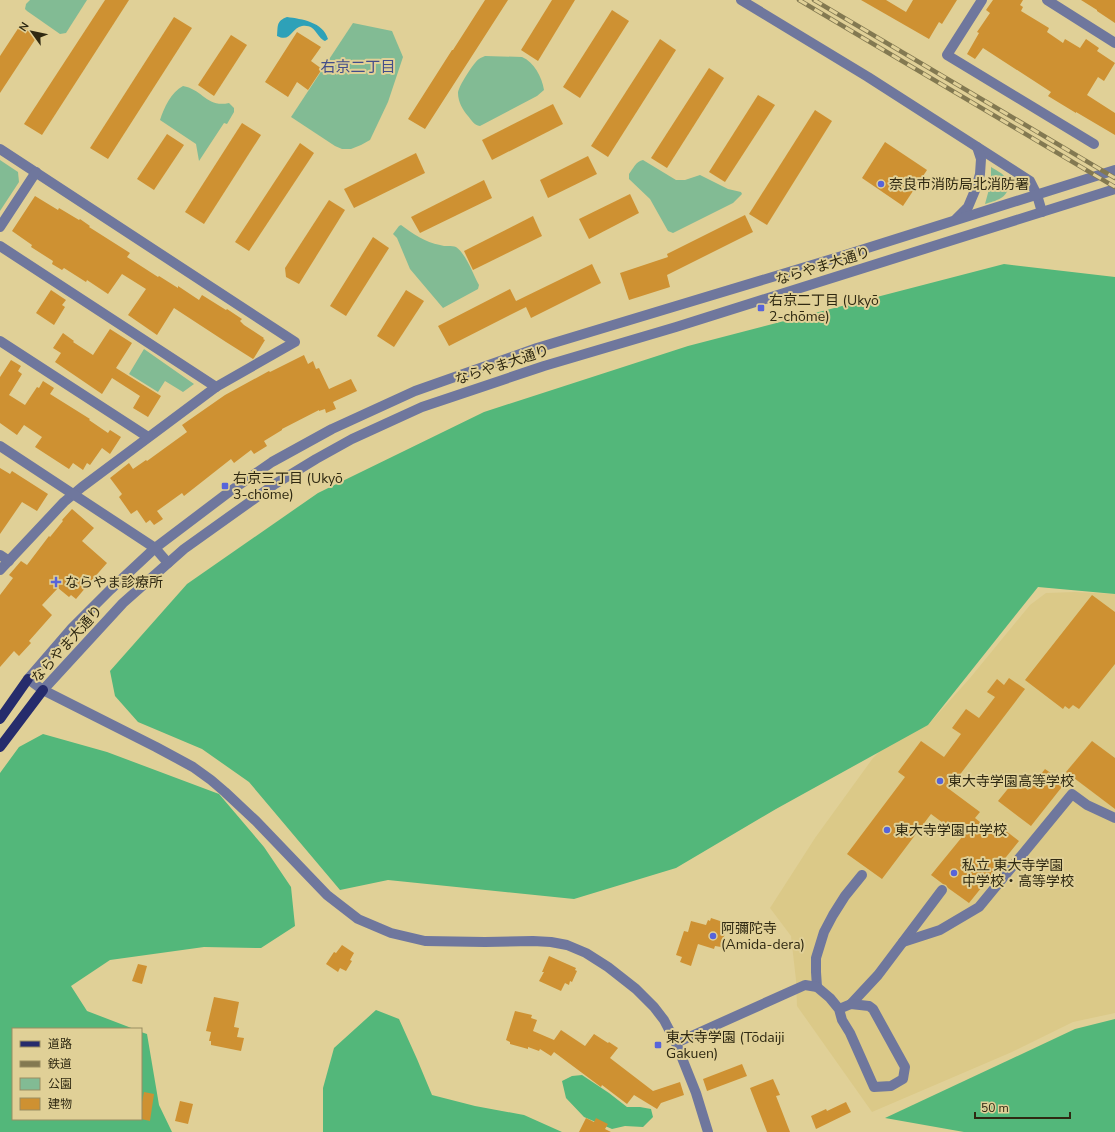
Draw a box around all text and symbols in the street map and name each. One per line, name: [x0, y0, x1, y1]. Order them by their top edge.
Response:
north arrow: [12, 12, 52, 52]
text: N: [16, 19, 33, 34]
district label: 右京二丁目: [320, 57, 396, 77]
place label: 奈良市消防局北消防署: [889, 175, 1029, 194]
marker: 奈良市消防局北消防署: [876, 179, 886, 189]
street label: ならやま大通り: [773, 243, 873, 289]
place label: 右京二丁目 (Ukyō 2-chōme): [769, 291, 879, 326]
marker: 右京二丁目 (Ukyō 2-chōme): [756, 303, 766, 313]
street label: ならやま大通り: [452, 341, 552, 389]
place label: 右京三丁目 (Ukyō 3-chōme): [233, 469, 343, 504]
marker: 右京三丁目 (Ukyō 3-chōme): [220, 481, 230, 491]
place label: ならやま診療所: [65, 573, 163, 592]
marker: ならやま診療所: [50, 576, 62, 588]
street label: ならやま大通り: [27, 601, 107, 687]
place label: 東大寺学園高等学校: [948, 772, 1074, 791]
marker: 東大寺学園高等学校: [935, 776, 945, 786]
place label: 東大寺学園中学校: [895, 821, 1007, 840]
marker: 東大寺学園中学校: [882, 825, 892, 835]
place label: 私立 東大寺学園 中学校・高等学校: [962, 856, 1074, 891]
marker: 私立 東大寺学園 中学校・高等学校: [949, 868, 959, 878]
place label: 阿彌陀寺 (Amida-dera): [721, 919, 805, 954]
marker: 阿彌陀寺 (Amida-dera): [708, 931, 718, 941]
legend: [12, 1028, 142, 1120]
place label: 東大寺学園 (Tōdaiji Gakuen): [666, 1028, 785, 1063]
text: 道路: [48, 1036, 72, 1052]
marker: 東大寺学園 (Tōdaiji Gakuen): [653, 1040, 663, 1050]
text: 鉄道: [48, 1056, 72, 1072]
text: 公園: [48, 1076, 72, 1092]
scale bar: [975, 1094, 1070, 1120]
text: 建物: [48, 1096, 72, 1112]
text: 50 m: [981, 1100, 1009, 1116]

